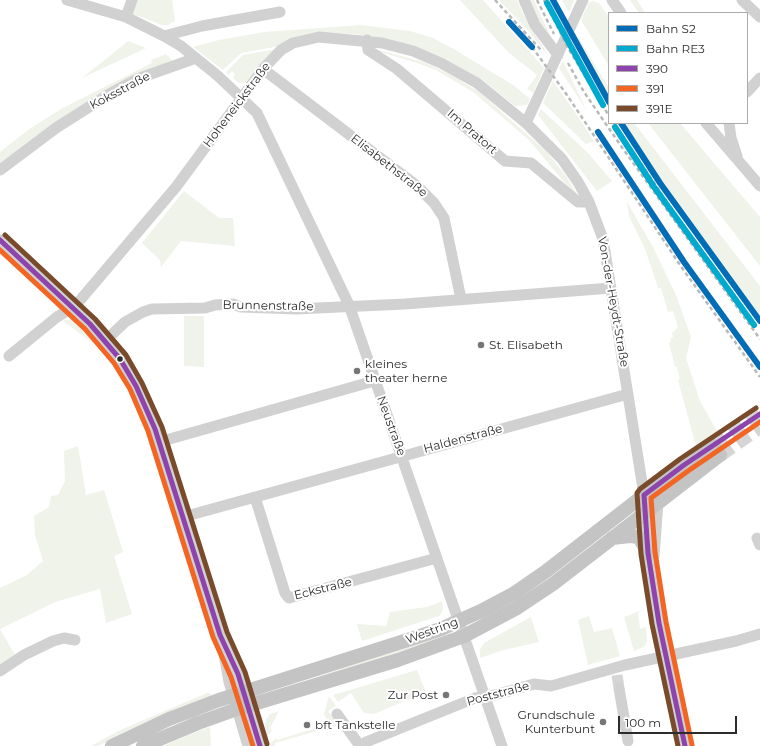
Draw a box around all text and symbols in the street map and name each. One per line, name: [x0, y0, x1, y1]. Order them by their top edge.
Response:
legend: [608, 12, 748, 124]
text: Bahn S2: [646, 21, 696, 36]
text: Bahn RE3: [646, 41, 705, 56]
street label: Hoheneickstraße: [200, 60, 274, 150]
text: 390: [646, 61, 668, 76]
street label: Koksstraße: [87, 69, 153, 113]
text: 391: [646, 81, 664, 96]
text: 391E: [646, 101, 672, 116]
street label: Im Pratort: [444, 106, 500, 158]
street label: Elisabethstraße: [348, 132, 430, 200]
street label: Von-der-Heydt-Straße: [594, 236, 632, 368]
street label: Brunnenstraße: [222, 298, 314, 314]
place label: St. Elisabeth: [489, 338, 563, 352]
marker: St. Elisabeth: [476, 340, 486, 350]
unlabelled marker: [115, 354, 125, 364]
place label: kleines theater herne: [365, 357, 447, 385]
marker: kleines theater herne: [352, 366, 362, 376]
street label: Neustraße: [374, 394, 408, 458]
street label: Haldenstraße: [422, 422, 504, 456]
street label: Eckstraße: [293, 575, 353, 603]
street label: Westring: [404, 615, 460, 647]
street label: Poststraße: [465, 679, 531, 709]
place label: Zur Post: [388, 688, 438, 702]
marker: Zur Post: [441, 690, 451, 700]
place label: Grundschule Kunterbunt: [517, 708, 595, 736]
scale bar: [620, 708, 739, 734]
text: 100 m: [625, 715, 661, 730]
marker: Grundschule Kunterbunt: [598, 717, 608, 727]
place label: bft Tankstelle: [315, 718, 395, 732]
marker: bft Tankstelle: [302, 720, 312, 730]

